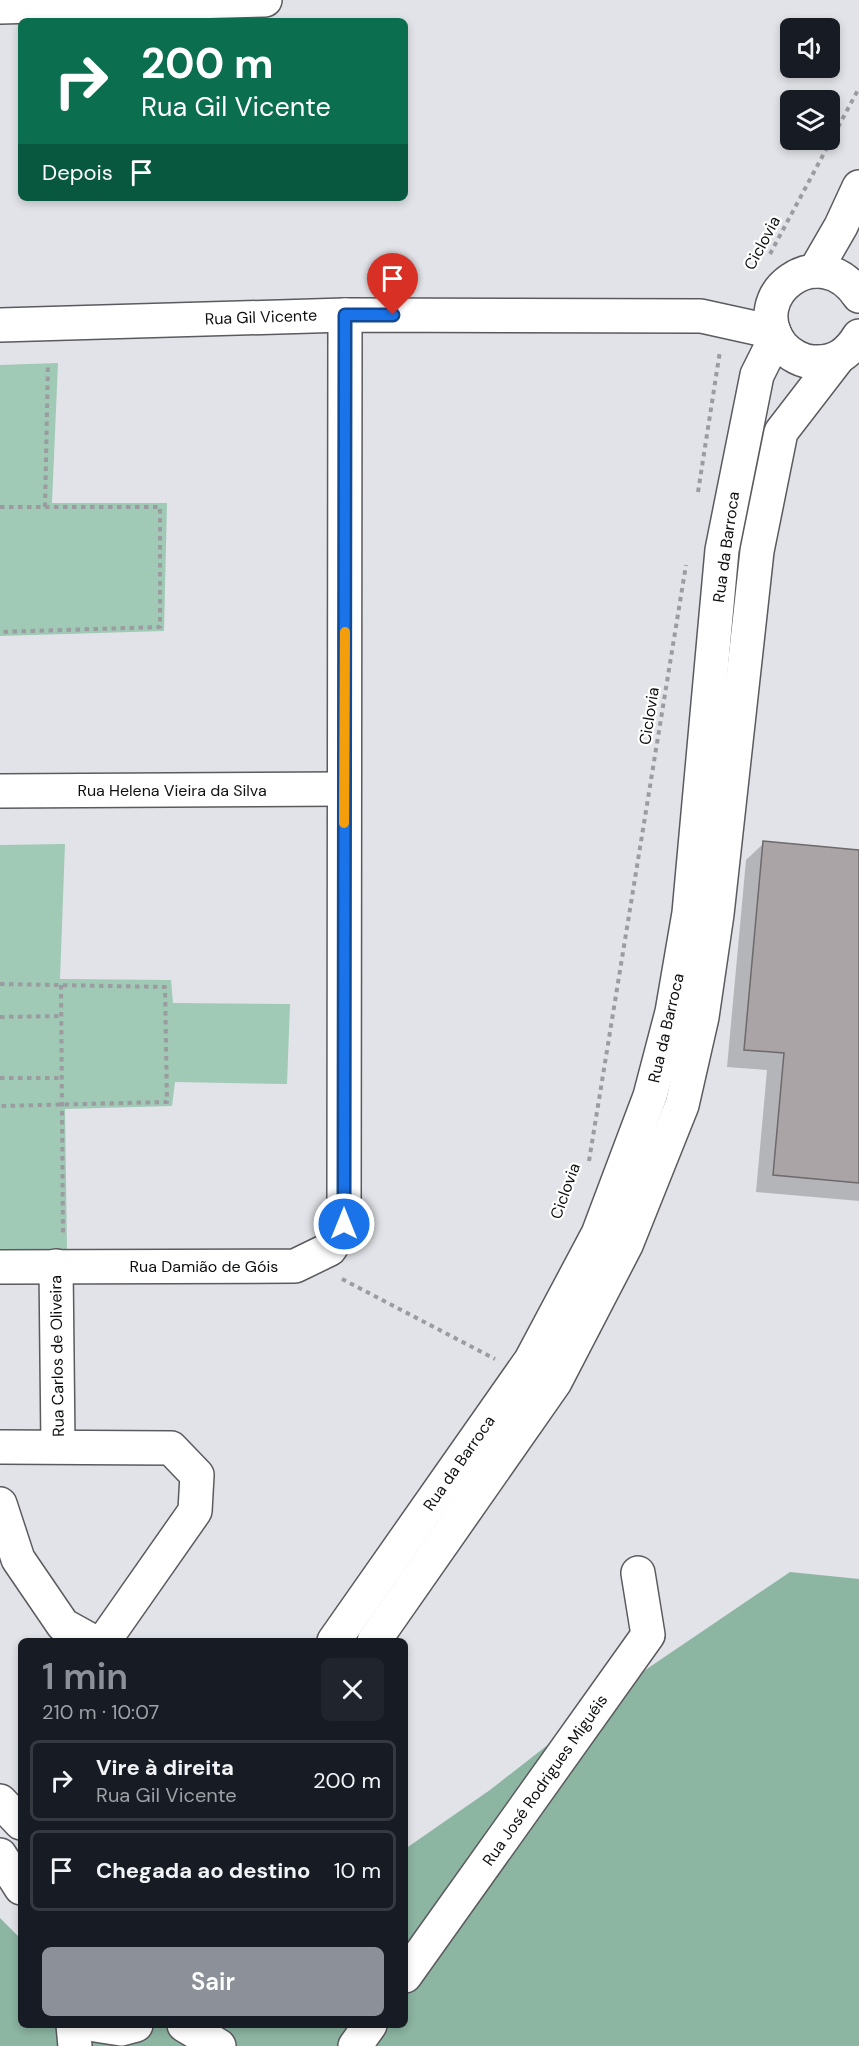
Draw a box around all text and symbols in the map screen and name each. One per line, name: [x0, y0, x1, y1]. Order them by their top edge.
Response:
map controls: [780, 18, 840, 150]
button: sound: [780, 18, 840, 78]
text: 200 m: [141, 36, 274, 91]
icon: right: [42, 42, 120, 120]
text: Rua Gil Vicente: [141, 89, 331, 124]
button: layers: [780, 90, 840, 150]
icon: arrive: [125, 156, 158, 189]
text: Depois: [42, 158, 113, 187]
street label: Ciclovia: [739, 212, 785, 274]
pin: [367, 253, 418, 315]
icon: arrive: [376, 262, 409, 295]
street label: Rua Gil Vicente: [204, 305, 318, 329]
street label: Rua da Barroca: [708, 490, 744, 604]
street label: Ciclovia: [634, 686, 664, 746]
street label: Rua Helena Vieira da Silva: [77, 780, 267, 801]
street label: Rua da Barroca: [643, 971, 689, 1085]
street label: Ciclovia: [545, 1160, 585, 1222]
position arrow: [312, 1192, 376, 1256]
street label: Rua Damião de Góis: [130, 1256, 278, 1277]
street label: Rua Carlos de Oliveira: [45, 1275, 69, 1437]
street label: Rua da Barroca: [418, 1411, 500, 1515]
text: 1 min: [42, 1653, 128, 1700]
button: close: [321, 1658, 384, 1721]
street label: Rua José Rodrigues Miguéis: [478, 1690, 612, 1870]
text: 210 m · 10:07: [42, 1699, 159, 1725]
text: Vire à direita: [96, 1753, 234, 1782]
icon: right: [45, 1764, 78, 1797]
text: 200 m: [313, 1766, 381, 1795]
text: Rua Gil Vicente: [96, 1782, 237, 1808]
icon: arrive: [45, 1854, 78, 1887]
text: Chegada ao destino: [96, 1856, 310, 1885]
text: 10 m: [334, 1856, 381, 1885]
button: Sair: [42, 1947, 384, 2016]

